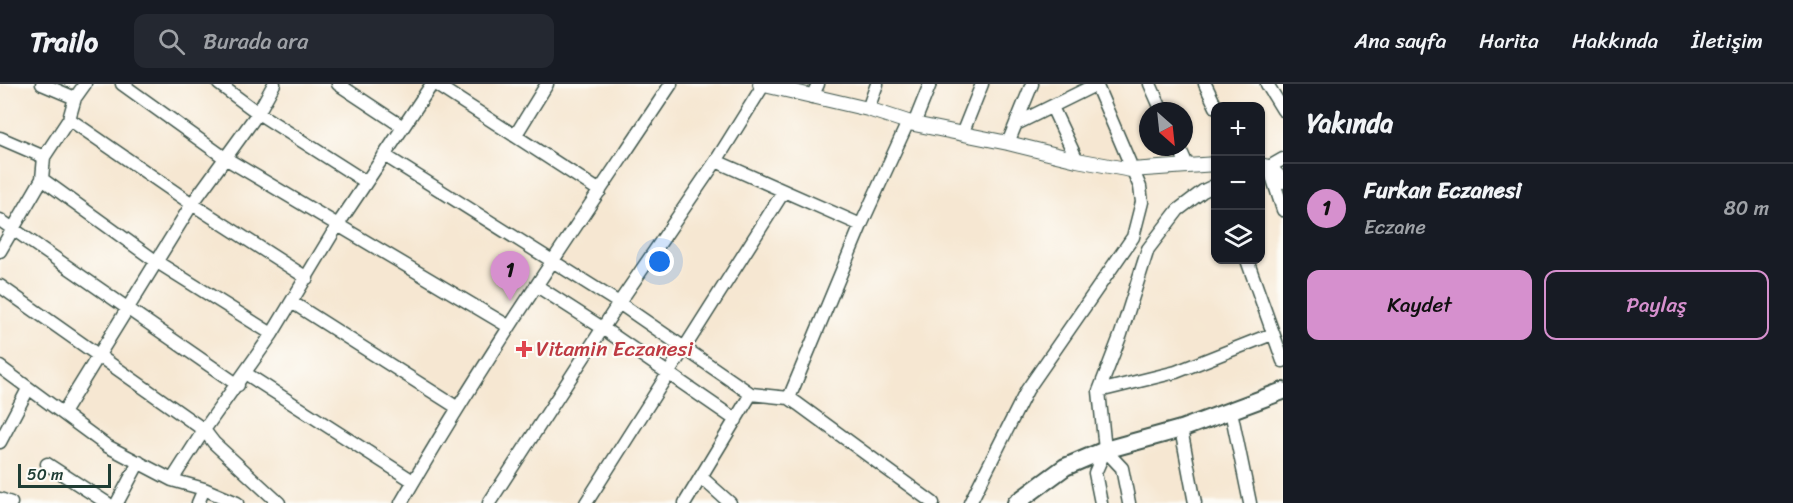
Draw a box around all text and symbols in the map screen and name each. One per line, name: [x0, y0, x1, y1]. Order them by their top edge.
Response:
search box: [134, 14, 554, 68]
text: Trailo: [30, 17, 98, 66]
text: Burada ara: [203, 22, 308, 61]
text: Ana sayfa: [1354, 22, 1446, 60]
text: Harita: [1479, 22, 1539, 60]
text: Hakkında: [1572, 22, 1658, 60]
text: İletişim: [1691, 22, 1763, 60]
icon: search: [155, 25, 188, 58]
text: Yakında: [1307, 100, 1393, 146]
north arrow: [1139, 102, 1193, 156]
map controls: [1211, 102, 1265, 264]
button: +: [1211, 102, 1265, 156]
button: −: [1211, 156, 1265, 210]
text: Furkan Eczanesi: [1364, 171, 1521, 210]
text: 1: [1322, 191, 1331, 226]
text: 80 m: [1724, 191, 1769, 226]
button: layers: [1211, 210, 1265, 264]
text: Eczane: [1364, 210, 1426, 245]
your location: [645, 247, 674, 276]
pin: 1: [490, 252, 530, 301]
button: Kaydet: [1307, 270, 1532, 340]
button: Paylaş: [1544, 270, 1769, 340]
place label: Vitamin Eczanesi: [536, 330, 694, 368]
marker: Vitamin Eczanesi: [517, 342, 531, 356]
text: 50 m: [27, 460, 63, 489]
scale bar: [18, 461, 111, 488]

